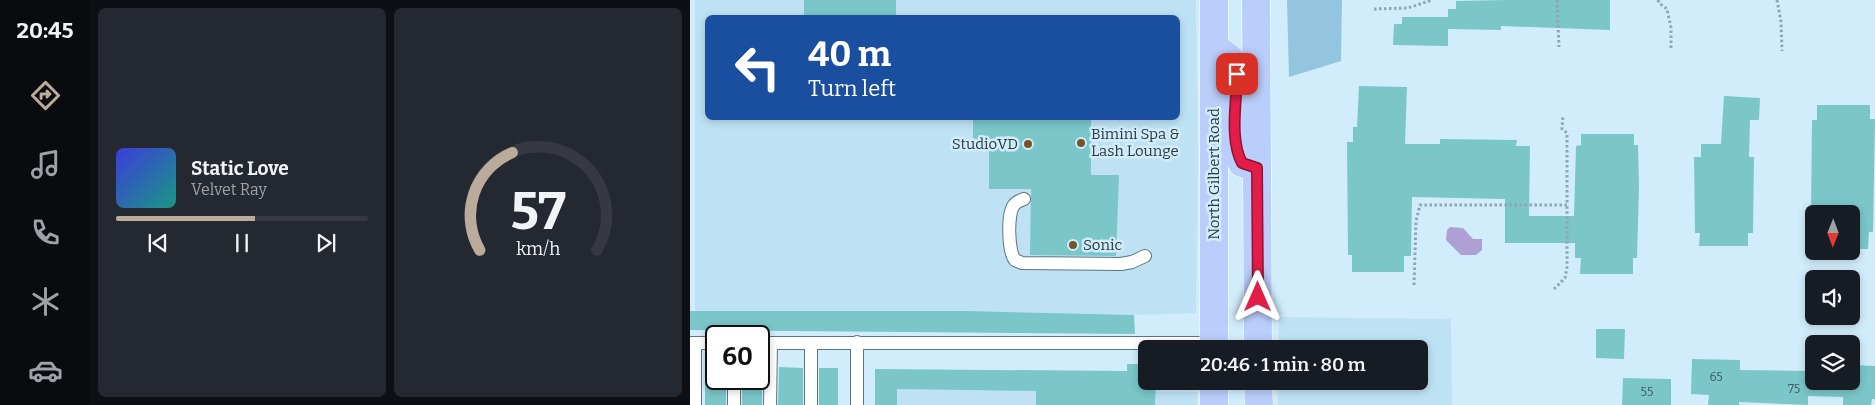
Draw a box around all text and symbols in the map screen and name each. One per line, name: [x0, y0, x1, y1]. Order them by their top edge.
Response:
text: 20:45: [17, 17, 73, 44]
text: 40 m: [808, 33, 891, 75]
icon: left: [725, 35, 790, 100]
pin: [1216, 53, 1258, 95]
icon: arrive: [1223, 60, 1251, 88]
text: Turn left: [808, 75, 896, 102]
icon: directions: [28, 78, 63, 113]
street label: North Gilbert Road: [1205, 108, 1223, 240]
place label: Bimini Spa & Lash Lounge: [1091, 125, 1180, 160]
place label: StudioVD: [952, 135, 1018, 153]
marker: Bimini Spa & Lash Lounge: [1075, 137, 1087, 149]
marker: StudioVD: [1022, 138, 1034, 150]
icon: music: [28, 147, 63, 182]
text: Static Love: [191, 157, 289, 180]
text: Velvet Ray: [191, 180, 267, 199]
text: 57: [510, 180, 566, 243]
north arrow: [1805, 205, 1860, 260]
map controls: [1805, 205, 1860, 390]
icon: phone: [28, 215, 63, 250]
icon: previous: [144, 229, 172, 257]
icon: pause: [228, 229, 256, 257]
icon: next: [312, 229, 340, 257]
place label: Sonic: [1083, 236, 1122, 254]
text: km/h: [516, 238, 560, 260]
marker: Sonic: [1067, 239, 1079, 251]
position arrow: [1231, 270, 1283, 322]
button: sound: [1805, 270, 1860, 325]
icon: climate: [28, 284, 63, 319]
speed limit sign: 60: [705, 325, 770, 390]
button: layers: [1805, 335, 1860, 390]
icon: car: [28, 353, 63, 388]
text: 20:46 · 1 min · 80 m: [1200, 353, 1366, 376]
house number: 65: [1709, 370, 1723, 384]
house number: 75: [1788, 382, 1800, 396]
house number: 55: [1641, 385, 1653, 399]

